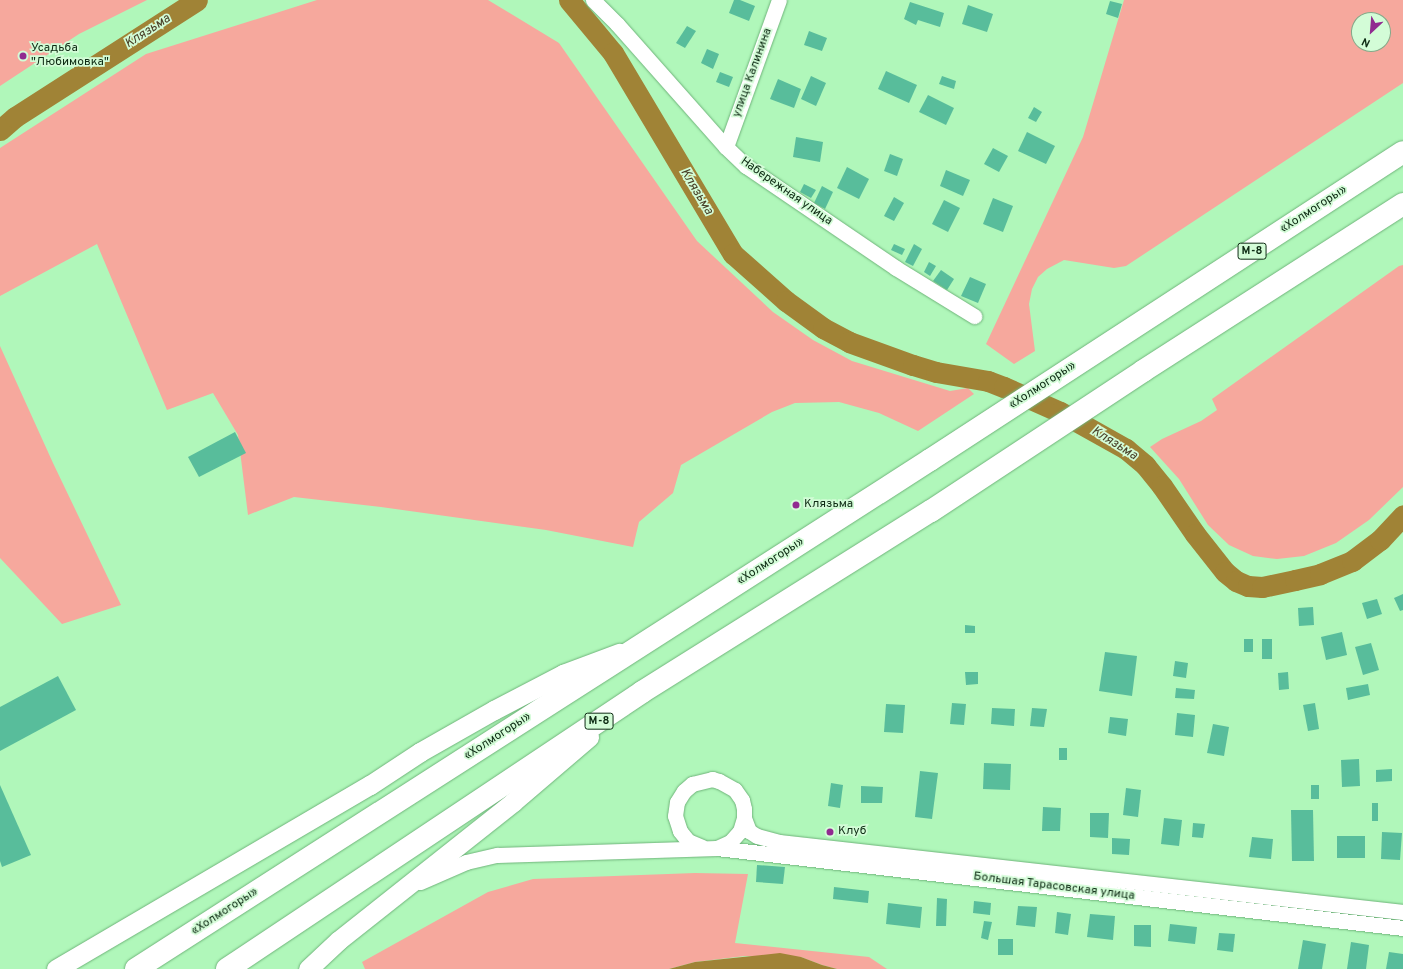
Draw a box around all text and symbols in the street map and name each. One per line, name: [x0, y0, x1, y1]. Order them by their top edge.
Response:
water label: Клязьма: [122, 11, 174, 53]
north arrow: [1351, 12, 1391, 52]
street label: улица Калинина: [730, 26, 776, 120]
text: N: [1360, 34, 1373, 50]
place label: Усадьба "Любимовка": [31, 42, 109, 70]
marker: Усадьба "Любимовка": [18, 51, 28, 61]
street label: Набережная улица: [737, 155, 835, 229]
water label: Клязьма: [676, 166, 716, 218]
street label: «Холмогоры»: [1278, 183, 1350, 237]
road number: М-8: [1237, 242, 1267, 260]
street label: «Холмогоры»: [1007, 359, 1079, 413]
water label: Клязьма: [1088, 424, 1140, 464]
place label: Клязьма: [804, 498, 853, 512]
marker: Клязьма: [791, 500, 801, 510]
street label: «Холмогоры»: [735, 535, 807, 589]
street label: «Холмогоры»: [462, 710, 534, 764]
road number: М-8: [584, 712, 614, 730]
place label: Клуб: [838, 825, 866, 839]
marker: Клуб: [825, 827, 835, 837]
street label: Большая Тарасовская улица: [972, 870, 1136, 904]
street label: «Холмогоры»: [189, 885, 261, 939]

